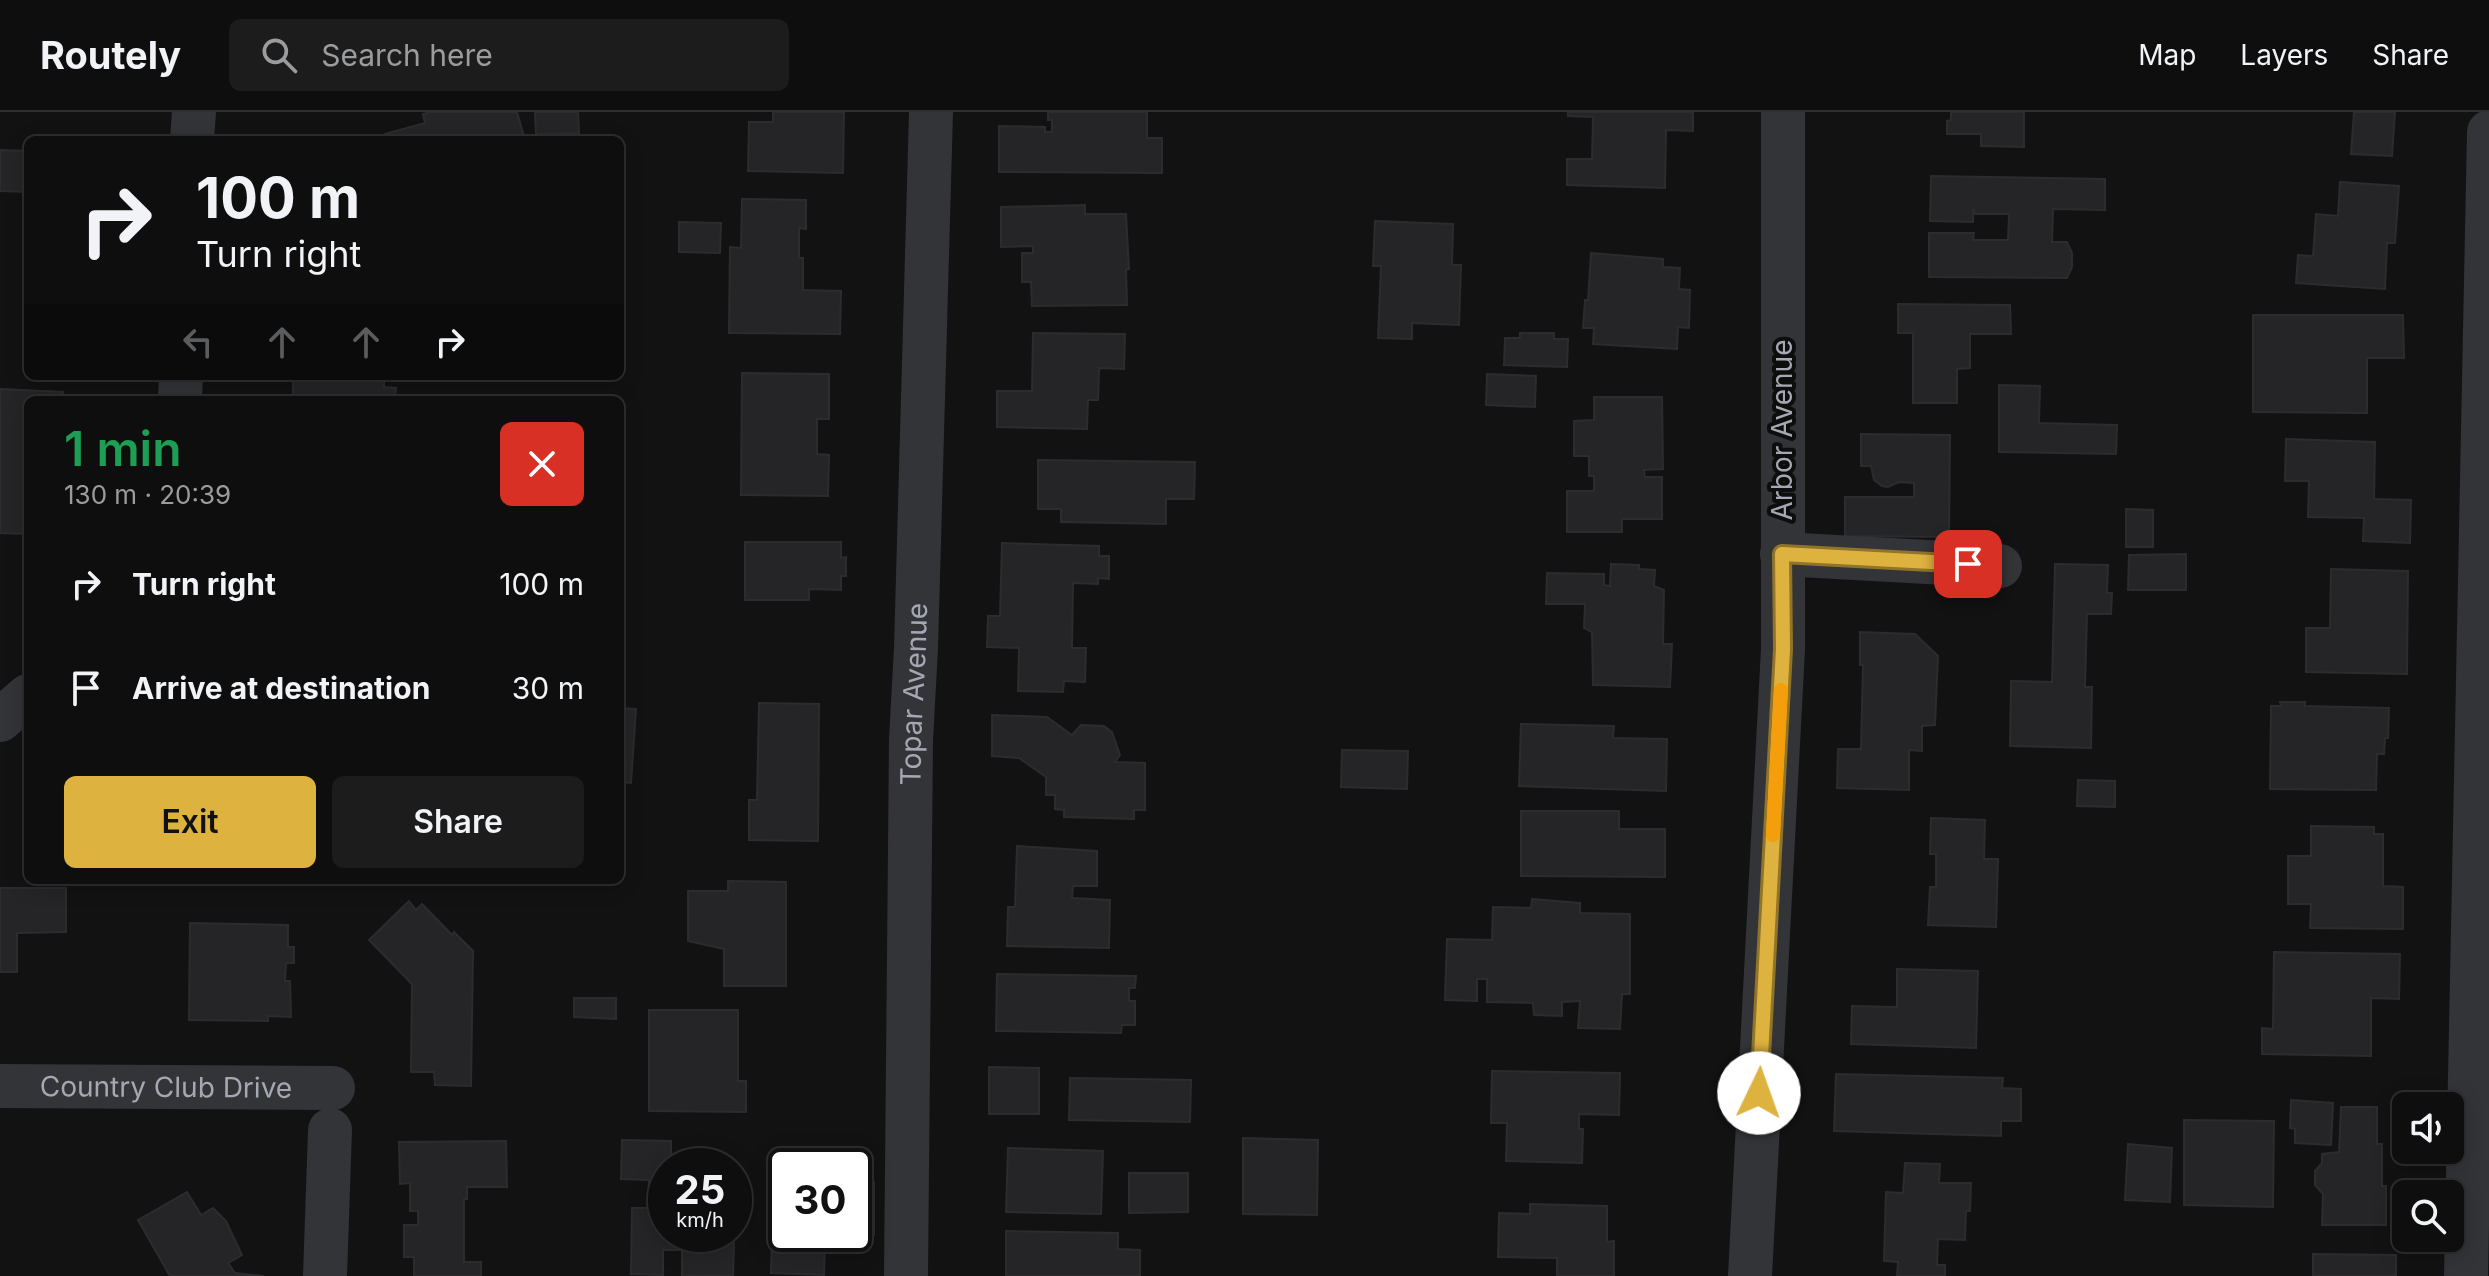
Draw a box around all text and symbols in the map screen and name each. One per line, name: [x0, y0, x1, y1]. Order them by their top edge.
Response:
search box: [229, 19, 789, 91]
text: Routely: [40, 32, 181, 78]
icon: search: [257, 33, 301, 77]
text: Search here: [321, 37, 493, 73]
text: Map: [2138, 38, 2196, 72]
text: Layers: [2240, 38, 2328, 72]
text: Share: [2372, 38, 2449, 72]
text: 100 m: [196, 164, 360, 232]
icon: right: [64, 168, 168, 272]
text: Turn right: [196, 232, 361, 276]
icon: left: [176, 320, 220, 364]
icon: ahead: [260, 320, 304, 364]
icon: ahead: [344, 320, 388, 364]
icon: right: [428, 320, 472, 364]
street label: Arbor Avenue: [1765, 339, 1799, 521]
text: 1 min: [64, 419, 182, 478]
button: close: [500, 422, 584, 506]
text: 130 m · 20:39: [64, 479, 231, 510]
pin: [1934, 530, 2002, 598]
icon: arrive: [1946, 542, 1990, 586]
icon: right: [64, 562, 108, 606]
text: Turn right: [132, 566, 276, 602]
text: 100 m: [499, 566, 584, 602]
street label: Topar Avenue: [894, 602, 934, 786]
icon: arrive: [64, 666, 108, 710]
text: Arrive at destination: [132, 670, 430, 706]
text: 30 m: [512, 670, 584, 706]
button: Exit: [64, 776, 316, 868]
button: Share: [332, 776, 584, 868]
position arrow: [1717, 1051, 1801, 1135]
street label: Country Club Drive: [40, 1069, 292, 1105]
map controls: [2392, 1092, 2464, 1252]
button: sound: [2392, 1092, 2464, 1164]
speed limit sign: 30: [768, 1148, 872, 1252]
text: 25: [675, 1165, 725, 1214]
button: search: [2392, 1180, 2464, 1252]
text: km/h: [676, 1208, 724, 1232]

